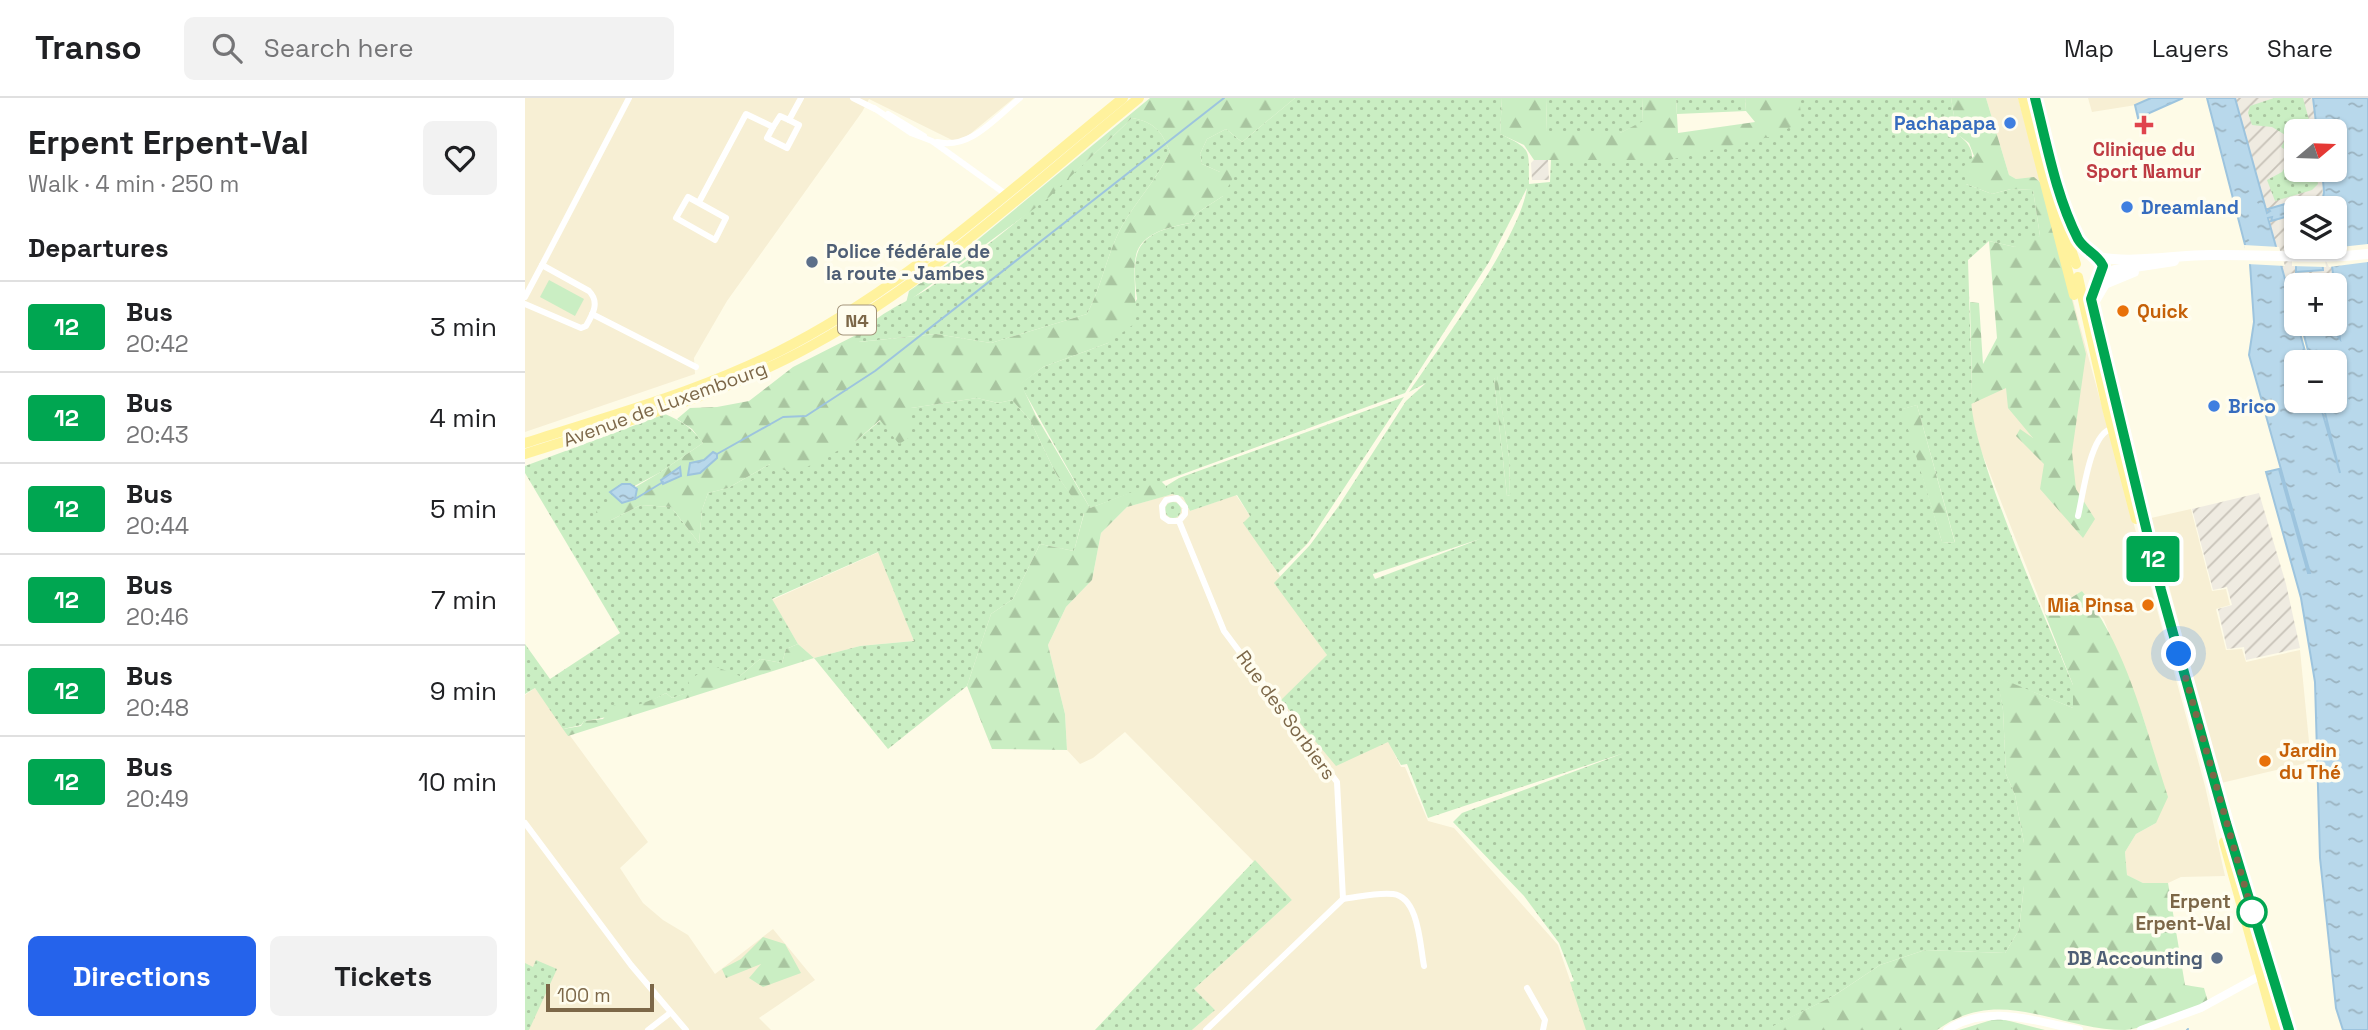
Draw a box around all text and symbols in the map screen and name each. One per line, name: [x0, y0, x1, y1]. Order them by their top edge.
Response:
search box: [184, 17, 674, 80]
text: Transo: [35, 27, 142, 69]
icon: search: [208, 29, 246, 67]
text: Search here: [264, 31, 414, 65]
text: Map: [2064, 33, 2114, 64]
text: Layers: [2152, 33, 2229, 64]
text: Share: [2267, 33, 2333, 64]
place label: Pachapapa: [1894, 111, 1996, 136]
marker: Pachapapa: [2002, 115, 2018, 131]
marker: Clinique du Sport Namur: [2134, 115, 2154, 135]
north arrow: [2284, 119, 2347, 182]
map controls: [2284, 119, 2347, 413]
button: heart: [423, 121, 497, 195]
text: Erpent Erpent-Val: [28, 122, 309, 164]
place label: Clinique du Sport Namur: [2086, 137, 2202, 184]
text: Walk · 4 min · 250 m: [28, 169, 239, 199]
place label: Dreamland: [2141, 195, 2239, 220]
button: layers: [2284, 196, 2347, 259]
marker: Dreamland: [2119, 199, 2135, 215]
text: Departures: [28, 231, 169, 265]
place label: Police fédérale de la route - Jambes: [826, 239, 990, 286]
marker: Police fédérale de la route - Jambes: [804, 254, 820, 270]
button: +: [2284, 273, 2347, 336]
text: Bus: [126, 295, 173, 329]
place label: Quick: [2137, 299, 2189, 324]
marker: Quick: [2115, 303, 2131, 319]
road number: N4: [838, 306, 876, 334]
text: 3 min: [430, 310, 497, 344]
text: 12: [54, 311, 79, 342]
text: 20:42: [126, 329, 189, 359]
button: −: [2284, 350, 2347, 413]
street label: Avenue de Luxembourg: [560, 355, 770, 453]
text: Bus: [126, 386, 173, 420]
place label: Brico: [2228, 394, 2276, 419]
marker: Brico: [2206, 398, 2222, 414]
text: 4 min: [429, 401, 497, 435]
text: 12: [54, 402, 79, 433]
text: 20:43: [126, 420, 189, 450]
text: Bus: [126, 477, 173, 511]
text: 5 min: [430, 492, 497, 526]
text: 12: [54, 493, 79, 524]
text: 20:44: [126, 511, 189, 541]
line badge: 12: [2121, 536, 2185, 582]
text: 12: [2140, 543, 2166, 574]
text: Bus: [126, 568, 173, 602]
text: 7 min: [431, 583, 497, 617]
text: 12: [54, 584, 79, 615]
place label: Mia Pinsa: [2047, 593, 2134, 618]
marker: Mia Pinsa: [2140, 597, 2156, 613]
text: 20:46: [126, 602, 189, 632]
your location: [2161, 636, 2196, 671]
street label: Rue des Sorbiers: [1231, 645, 1341, 785]
text: Bus: [126, 659, 173, 693]
text: 9 min: [430, 674, 497, 708]
text: 12: [54, 675, 79, 706]
text: 20:48: [126, 693, 189, 723]
place label: Jardin du Thé: [2279, 738, 2341, 785]
text: Bus: [126, 750, 173, 784]
marker: Jardin du Thé: [2257, 753, 2273, 769]
text: 10 min: [418, 765, 497, 799]
text: 12: [54, 766, 79, 797]
text: 20:49: [126, 784, 189, 814]
place label: Erpent Erpent-Val: [2135, 889, 2231, 936]
marker: Erpent Erpent-Val: [2237, 897, 2267, 927]
button: Directions: [28, 936, 256, 1016]
button: Tickets: [270, 936, 497, 1016]
place label: DB Accounting: [2067, 946, 2203, 971]
marker: DB Accounting: [2209, 950, 2225, 966]
scale bar: [546, 981, 655, 1013]
text: 100 m: [557, 983, 611, 1008]

